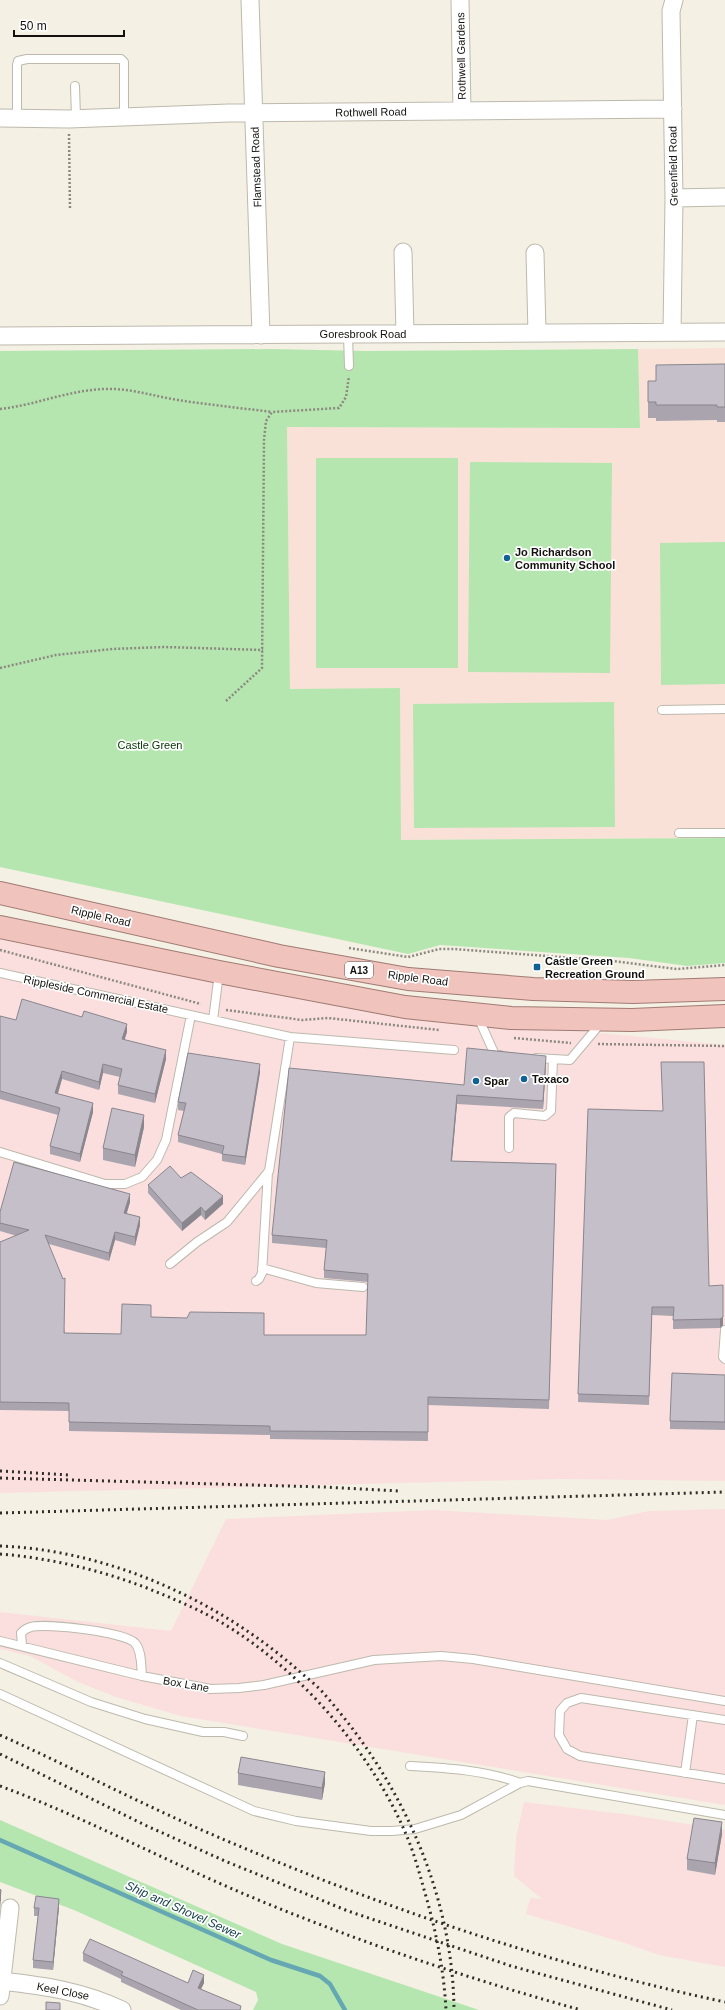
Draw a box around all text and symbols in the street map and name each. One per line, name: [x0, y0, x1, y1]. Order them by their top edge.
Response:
scale bar: [14, 12, 124, 38]
street label: Rothwell Gardens: [454, 12, 468, 100]
text: 50 m: [20, 19, 47, 33]
street label: Rothwell Road: [335, 105, 407, 119]
street label: Flamstead Road: [249, 126, 263, 208]
street label: Greenfield Road: [666, 126, 680, 206]
street label: Goresbrook Road: [320, 328, 406, 340]
place label: Jo Richardson Community School: [515, 546, 615, 571]
marker: Jo Richardson Community School: [502, 553, 512, 563]
park label: Castle Green: [118, 739, 182, 751]
street label: Ripple Road: [70, 903, 132, 929]
place label: Castle Green Recreation Ground: [545, 955, 645, 980]
road number: A13: [345, 962, 373, 978]
marker: Castle Green Recreation Ground: [532, 962, 542, 972]
street label: Ripple Road: [387, 968, 449, 988]
street label: Rippleside Commercial Estate: [23, 973, 169, 1015]
place label: Texaco: [532, 1073, 569, 1085]
marker: Texaco: [519, 1074, 529, 1084]
place label: Spar: [484, 1075, 509, 1087]
marker: Spar: [471, 1076, 481, 1086]
street label: Box Lane: [162, 1674, 210, 1694]
water label: Ship and Shovel Sewer: [123, 1878, 244, 1942]
street label: Keel Close: [36, 1980, 90, 2002]

